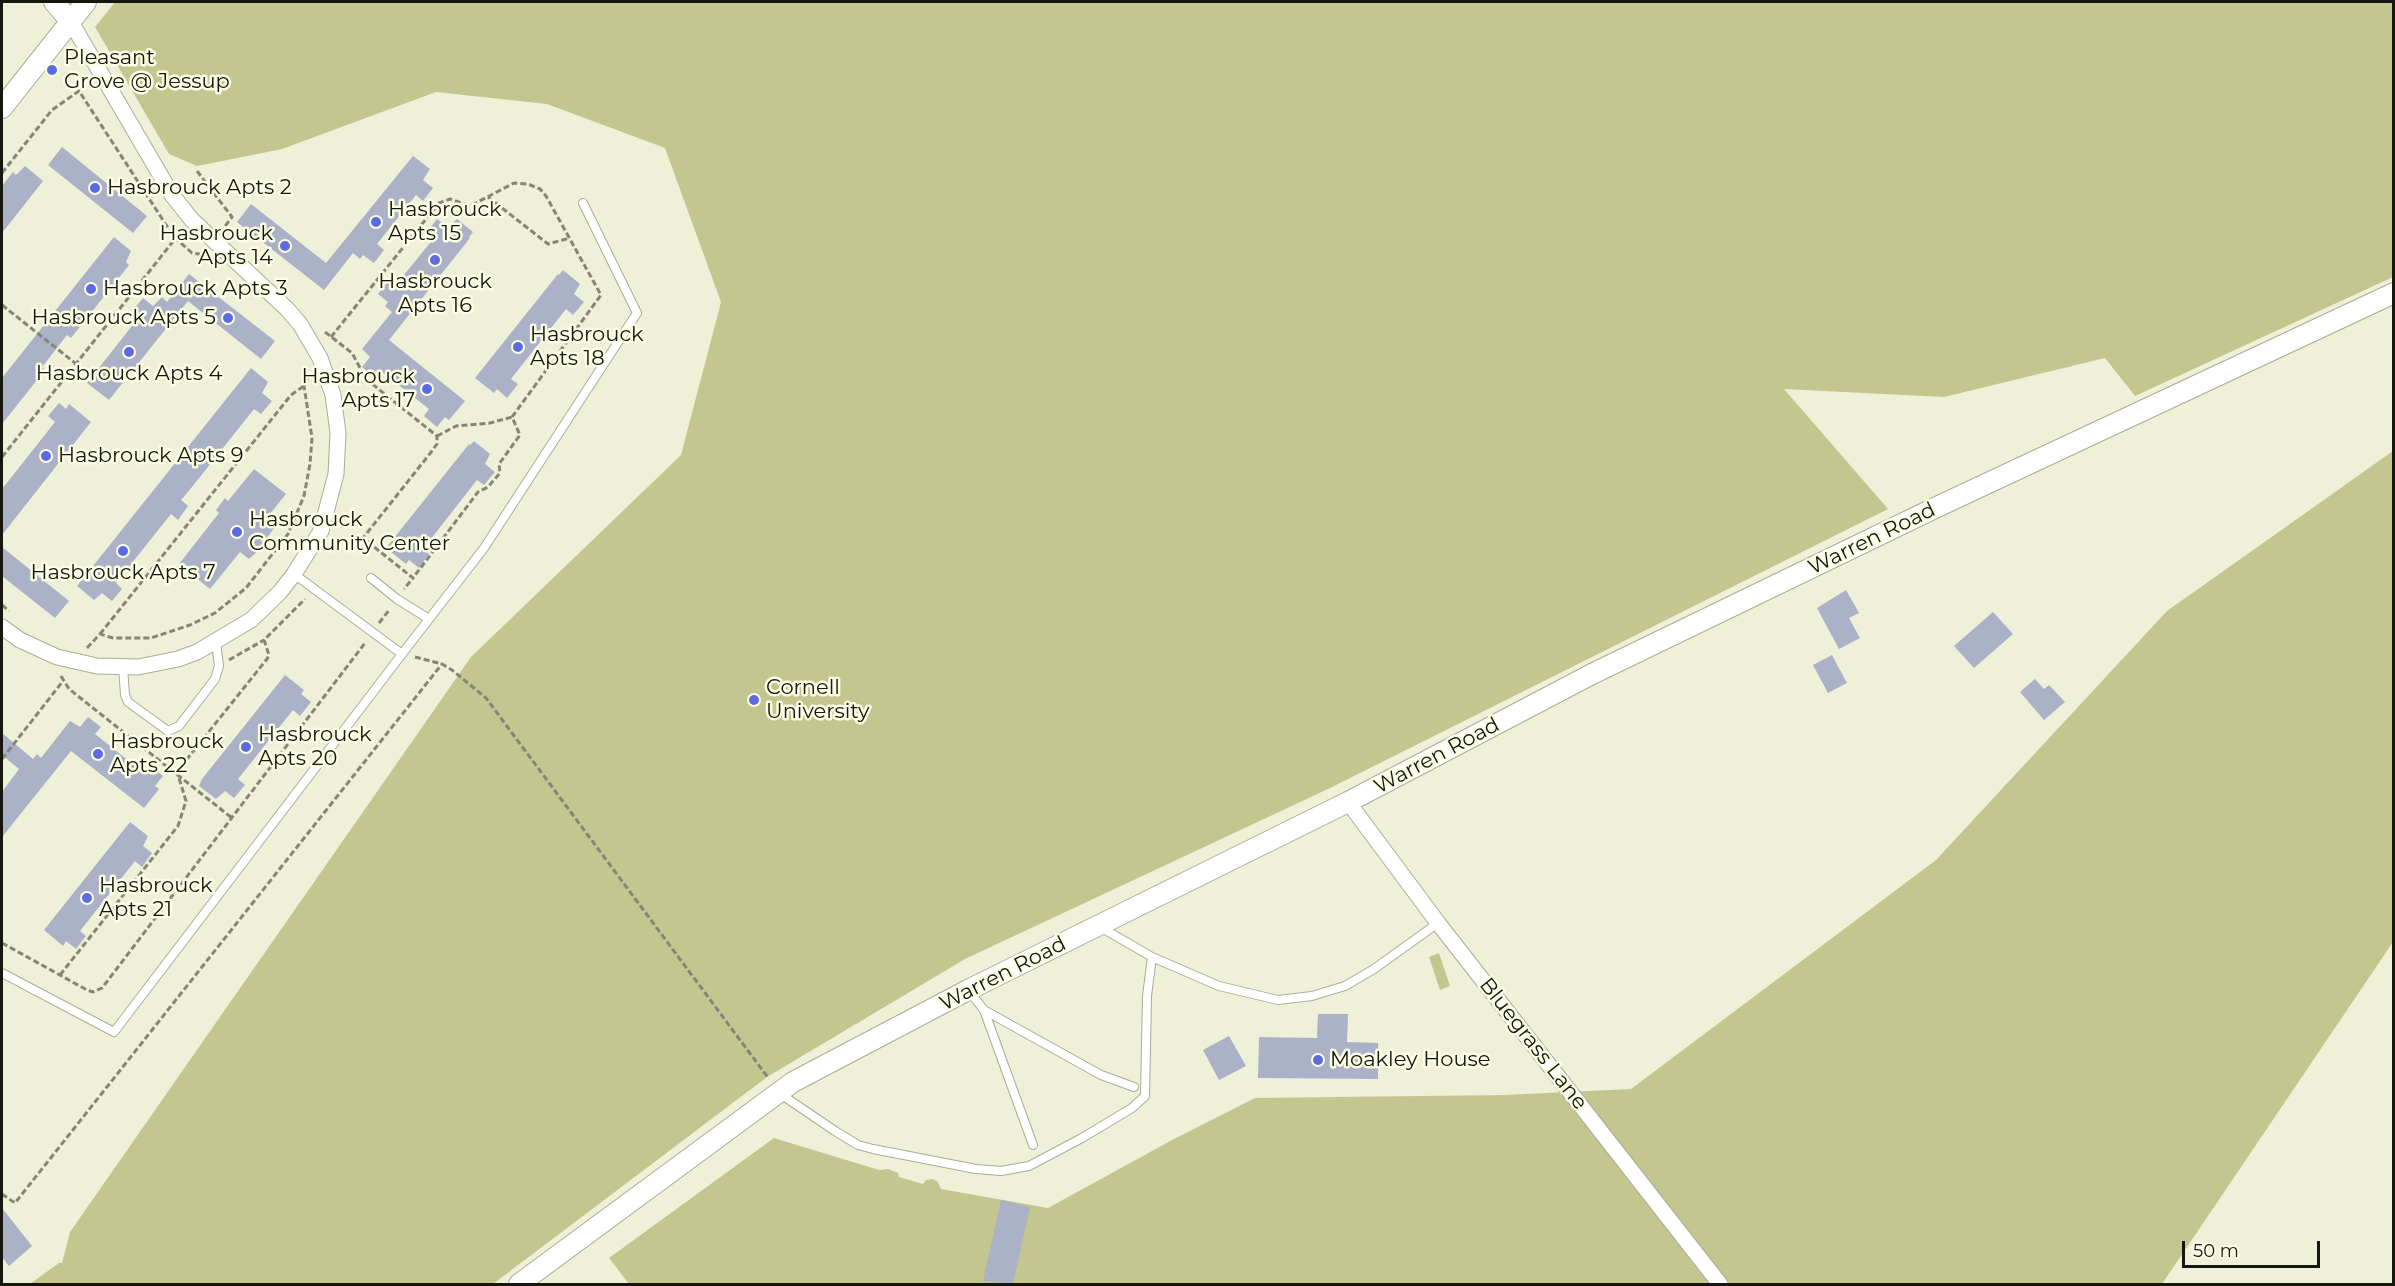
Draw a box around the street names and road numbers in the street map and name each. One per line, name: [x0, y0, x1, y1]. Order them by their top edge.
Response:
street label: Warren Road: [1804, 497, 1940, 581]
street label: Warren Road: [1370, 712, 1504, 800]
street label: Warren Road: [936, 931, 1070, 1017]
street label: Bluegrass Lane: [1474, 973, 1592, 1115]

